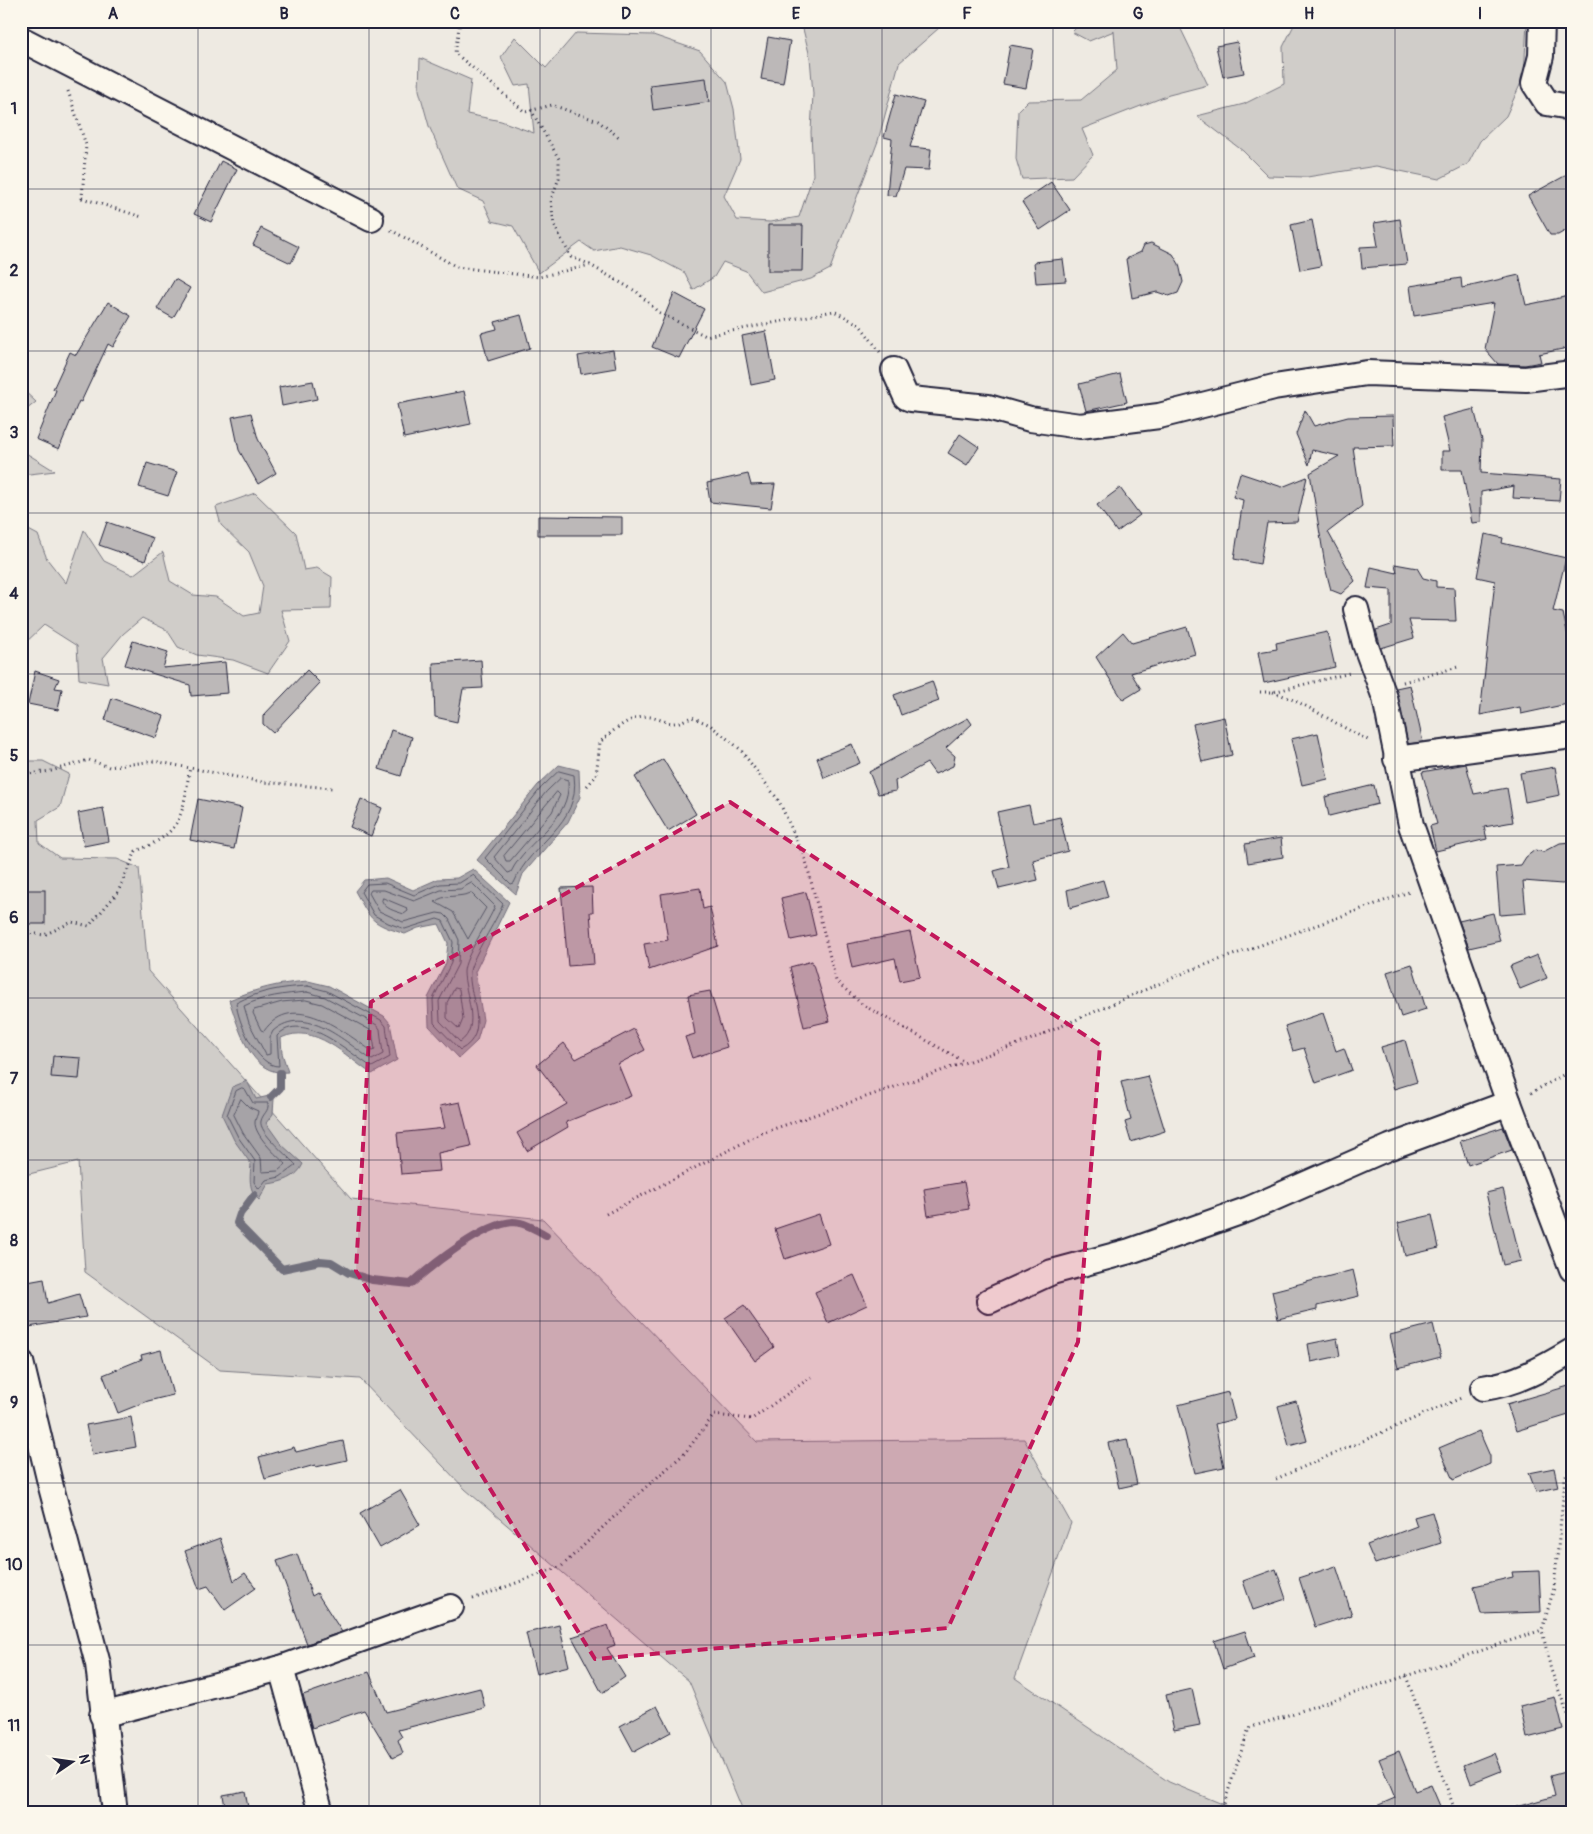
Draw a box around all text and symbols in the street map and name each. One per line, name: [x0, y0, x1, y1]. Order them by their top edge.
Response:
text: A: [108, 4, 119, 24]
text: B: [279, 4, 289, 24]
text: C: [450, 4, 460, 24]
text: D: [621, 4, 631, 24]
text: E: [792, 4, 801, 24]
text: F: [962, 4, 972, 24]
text: G: [1133, 4, 1144, 24]
text: H: [1304, 4, 1314, 24]
text: I: [1478, 4, 1482, 24]
text: 1: [11, 99, 17, 119]
text: 2: [10, 261, 19, 281]
text: 3: [10, 423, 19, 443]
text: 4: [9, 584, 19, 604]
text: 5: [10, 746, 19, 766]
text: 6: [9, 908, 19, 928]
text: 7: [10, 1069, 19, 1089]
text: 8: [10, 1231, 18, 1251]
text: 9: [10, 1393, 18, 1413]
text: 10: [5, 1555, 23, 1575]
text: 11: [8, 1716, 20, 1736]
north arrow: [48, 1736, 98, 1786]
text: N: [75, 1753, 94, 1766]

